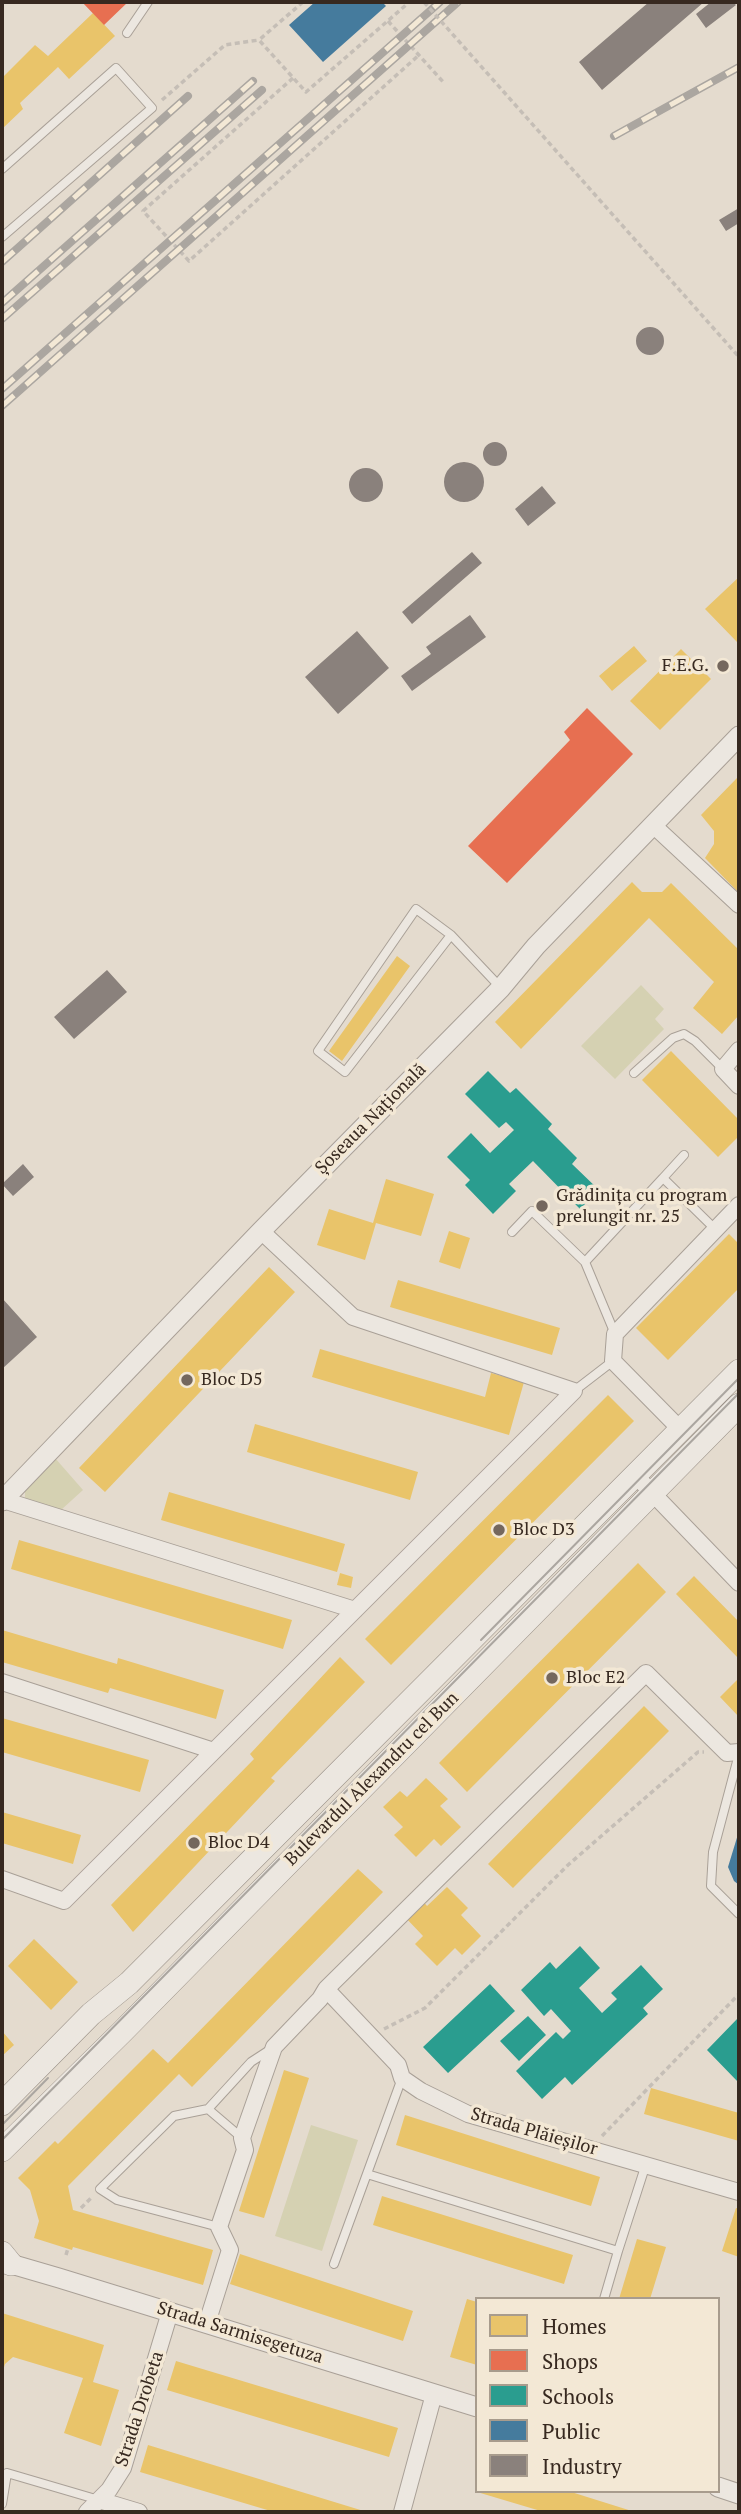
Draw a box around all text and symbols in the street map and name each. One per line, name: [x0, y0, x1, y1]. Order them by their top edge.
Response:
place label: F.E.G.: [662, 655, 709, 677]
marker: F.E.G.: [715, 658, 731, 674]
street label: Șoseaua Națională: [311, 1059, 431, 1179]
place label: Grădinița cu program prelungit nr. 25: [556, 1185, 727, 1228]
marker: Grădinița cu program prelungit nr. 25: [534, 1198, 550, 1214]
place label: Bloc D5: [201, 1369, 263, 1391]
marker: Bloc D5: [179, 1372, 195, 1388]
place label: Bloc D3: [513, 1519, 575, 1541]
marker: Bloc D3: [491, 1522, 507, 1538]
place label: Bloc E2: [566, 1667, 625, 1689]
marker: Bloc E2: [544, 1670, 560, 1686]
street label: Bulevardul Alexandru cel Bun: [281, 1688, 463, 1870]
place label: Bloc D4: [208, 1832, 270, 1854]
marker: Bloc D4: [186, 1835, 202, 1851]
street label: Strada Plăieșilor: [468, 2104, 600, 2160]
street label: Strada Sarmisegetuza: [154, 2297, 326, 2369]
legend: [475, 2297, 720, 2493]
text: Homes: [542, 2312, 607, 2340]
text: Shops: [542, 2347, 598, 2375]
street label: Strada Drobeta: [111, 2349, 169, 2469]
text: Schools: [542, 2382, 614, 2410]
text: Public: [542, 2417, 600, 2445]
text: Industry: [542, 2452, 622, 2480]

